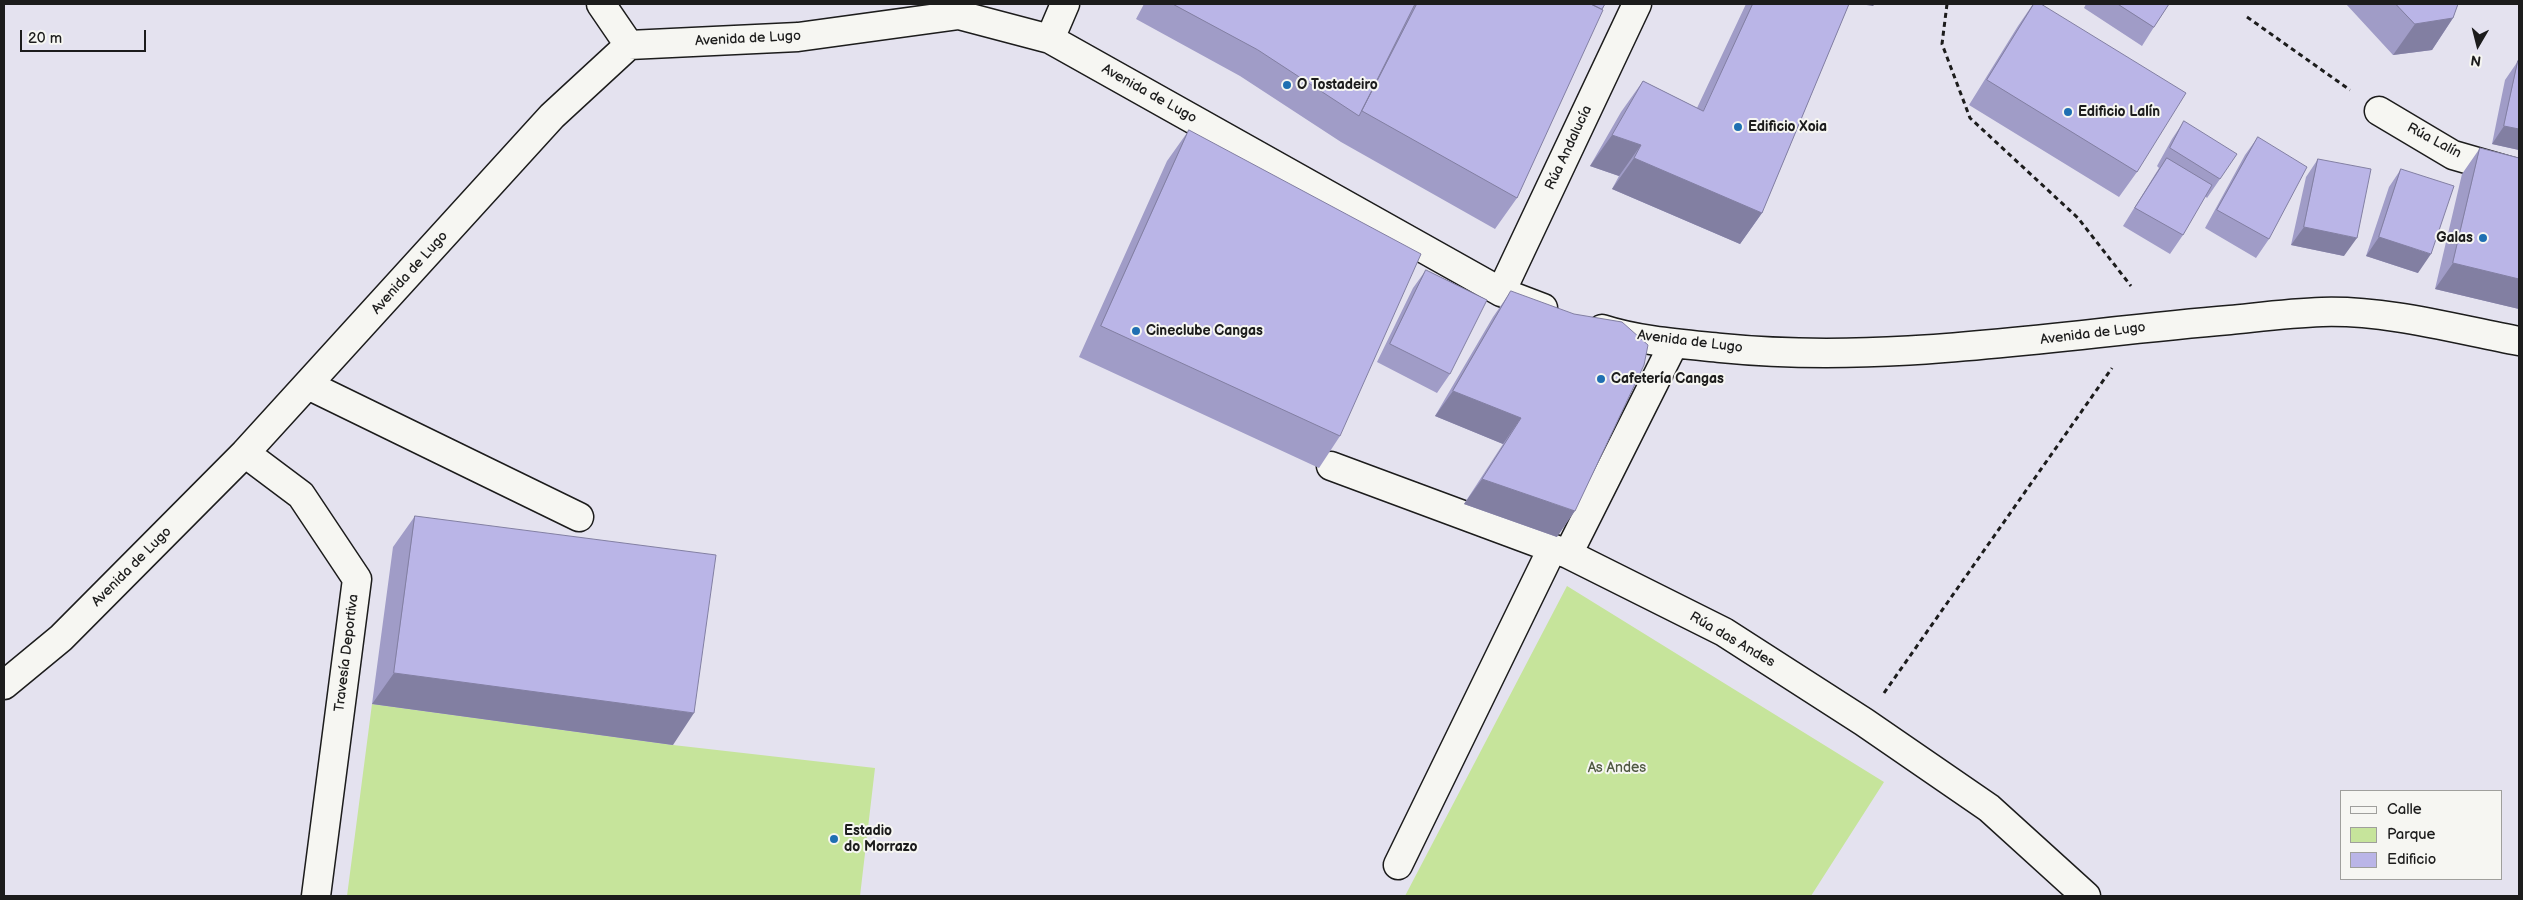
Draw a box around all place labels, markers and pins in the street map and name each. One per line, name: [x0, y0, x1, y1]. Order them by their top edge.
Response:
place label: O Tostadeiro: [1297, 77, 1378, 93]
marker: O Tostadeiro: [1281, 79, 1293, 91]
place label: Edificio Lalín: [2078, 104, 2160, 120]
marker: Edificio Lalín: [2062, 106, 2074, 118]
place label: Edificio Xoia: [1748, 119, 1827, 135]
marker: Edificio Xoia: [1732, 121, 1744, 133]
place label: Galas: [2436, 230, 2473, 246]
marker: Galas: [2477, 232, 2489, 244]
place label: Cineclube Cangas: [1146, 323, 1263, 339]
marker: Cineclube Cangas: [1130, 325, 1142, 337]
place label: Cafetería Cangas: [1611, 371, 1724, 387]
marker: Cafetería Cangas: [1595, 373, 1607, 385]
place label: Estadio do Morrazo: [844, 823, 917, 856]
marker: Estadio do Morrazo: [828, 833, 840, 845]

